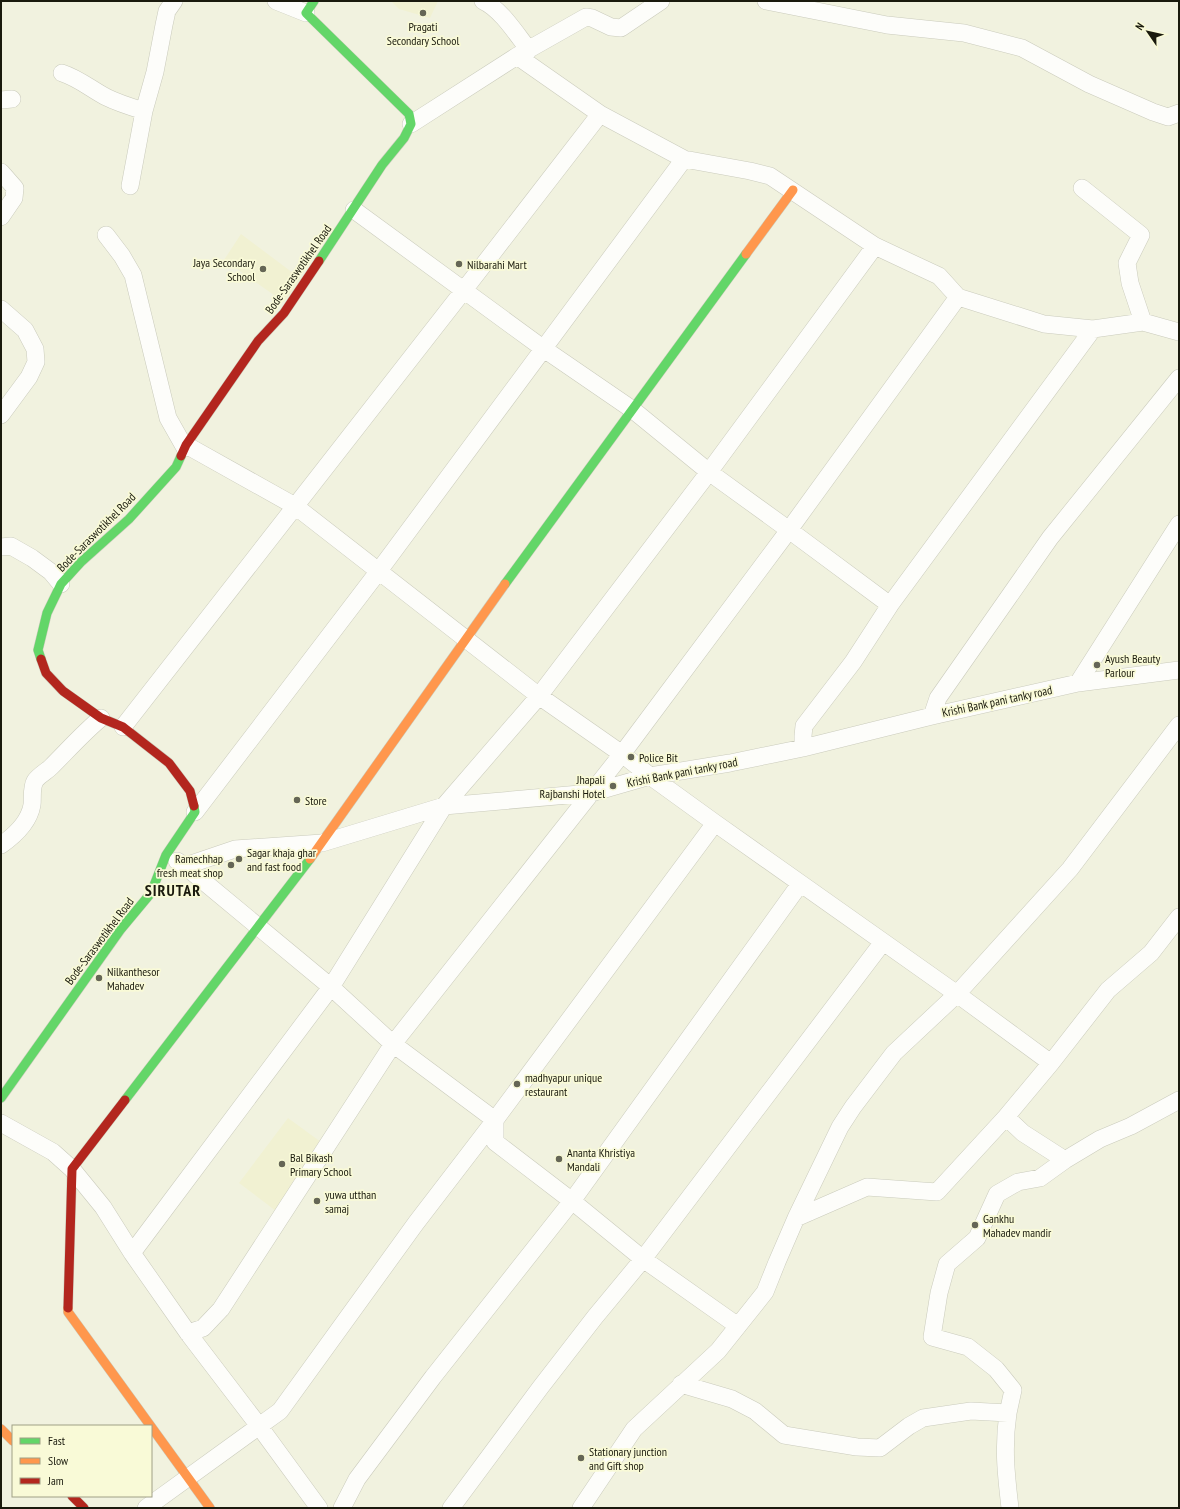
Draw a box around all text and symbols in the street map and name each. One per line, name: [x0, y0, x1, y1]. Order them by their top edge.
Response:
marker: Pragati Secondary School: [418, 8, 428, 18]
north arrow: [1128, 12, 1168, 52]
place label: Pragati Secondary School: [387, 19, 459, 48]
text: N: [1132, 20, 1147, 33]
street label: Bode-Saraswotikhel Road: [262, 222, 334, 316]
place label: Jaya Secondary School: [192, 255, 255, 284]
place label: Nilbarahi Mart: [467, 257, 527, 272]
marker: Nilbarahi Mart: [454, 259, 464, 269]
marker: Jaya Secondary School: [258, 264, 268, 274]
street label: Bode-Saraswotikhel Road: [53, 489, 139, 575]
place label: Ayush Beauty Parlour: [1105, 651, 1161, 680]
marker: Ayush Beauty Parlour: [1092, 660, 1102, 670]
street label: Krishi Bank pani tanky road: [941, 682, 1053, 720]
place label: Police Bit: [639, 750, 678, 765]
marker: Police Bit: [626, 752, 636, 762]
street label: Krishi Bank pani tanky road: [625, 754, 739, 790]
place label: Jhapali Rajbanshi Hotel: [540, 772, 605, 801]
marker: Jhapali Rajbanshi Hotel: [608, 781, 618, 791]
place label: Store: [305, 793, 327, 808]
marker: Store: [292, 795, 302, 805]
place label: Sagar khaja ghar and fast food: [247, 845, 317, 874]
place label: Ramechhap fresh meat shop: [157, 851, 223, 880]
marker: Sagar khaja ghar and fast food: [234, 854, 244, 864]
marker: Ramechhap fresh meat shop: [226, 860, 236, 870]
district label: SIRUTAR: [145, 880, 201, 900]
street label: Bode-Saraswotikhel Road: [61, 894, 137, 988]
place label: Nilkanthesor Mahadev: [107, 964, 160, 993]
marker: Nilkanthesor Mahadev: [94, 973, 104, 983]
place label: madhyapur unique restaurant: [525, 1070, 602, 1099]
marker: madhyapur unique restaurant: [512, 1079, 522, 1089]
place label: Ananta Khristiya Mandali: [567, 1145, 635, 1174]
place label: Bal Bikash Primary School: [290, 1150, 352, 1179]
marker: Ananta Khristiya Mandali: [554, 1154, 564, 1164]
marker: Bal Bikash Primary School: [277, 1159, 287, 1169]
place label: yuwa utthan samaj: [325, 1187, 376, 1216]
marker: yuwa utthan samaj: [312, 1196, 322, 1206]
place label: Gankhu Mahadev mandir: [983, 1211, 1052, 1240]
marker: Gankhu Mahadev mandir: [970, 1220, 980, 1230]
legend: [12, 1425, 152, 1497]
text: Fast: [48, 1433, 66, 1448]
place label: Stationary junction and Gift shop: [589, 1444, 667, 1473]
text: Slow: [48, 1453, 69, 1468]
marker: Stationary junction and Gift shop: [576, 1453, 586, 1463]
text: Jam: [47, 1473, 64, 1488]

